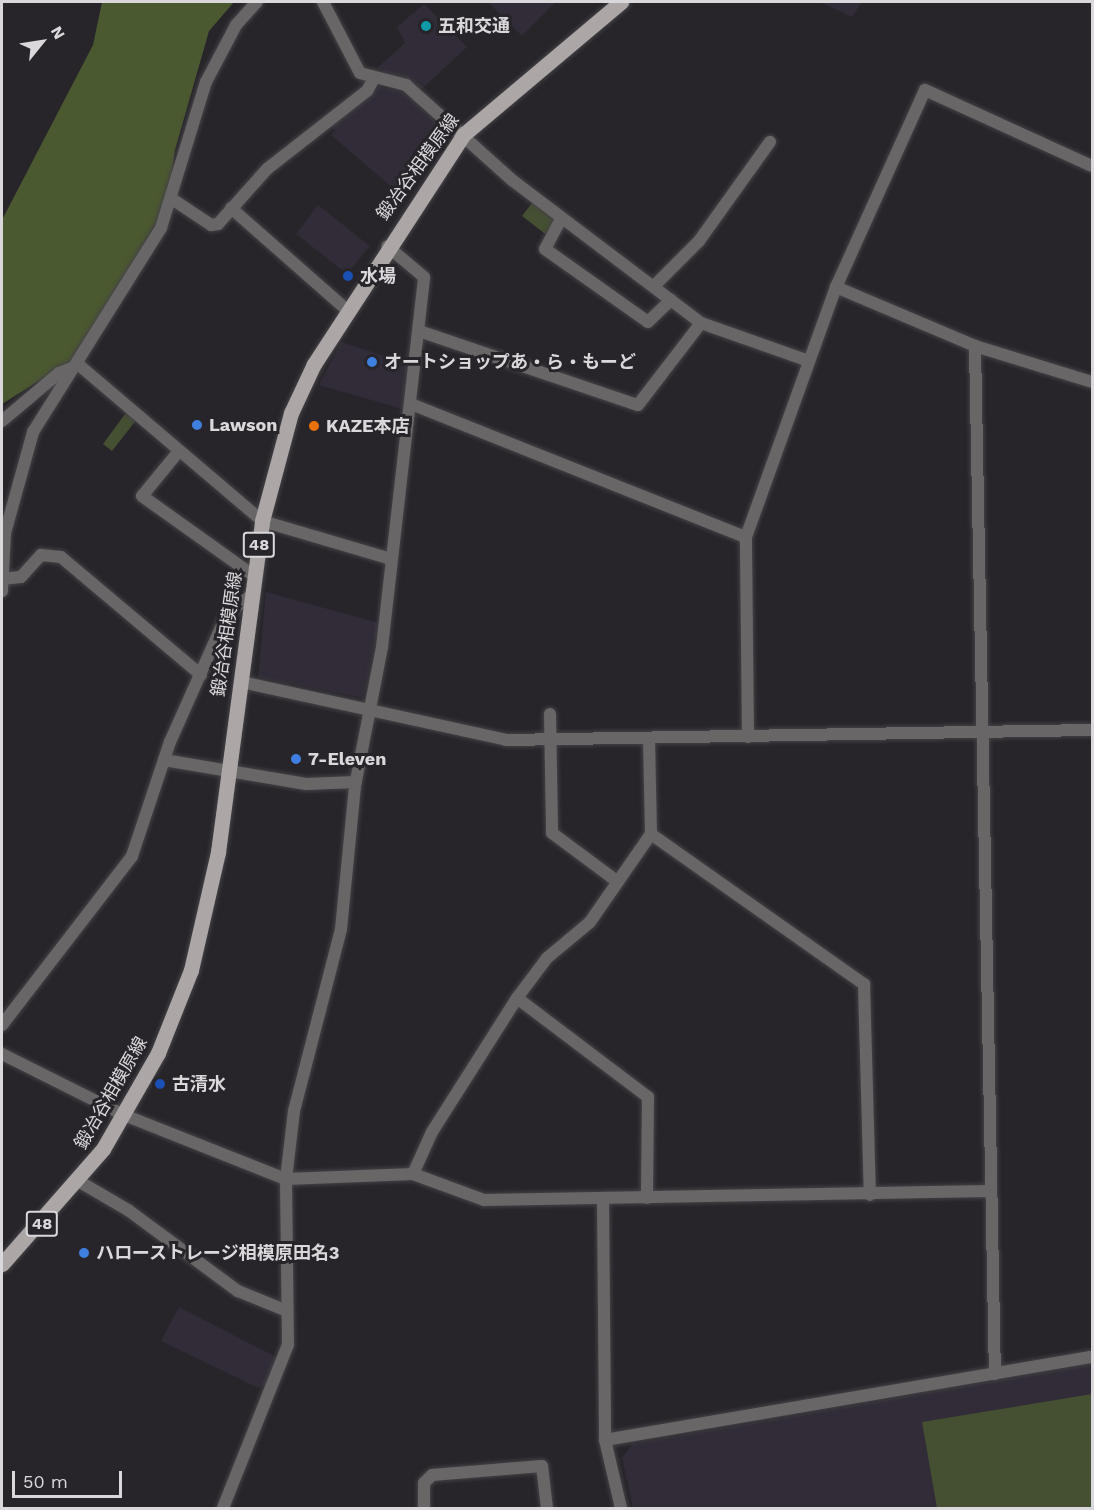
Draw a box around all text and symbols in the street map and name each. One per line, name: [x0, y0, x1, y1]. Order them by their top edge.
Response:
north arrow: [12, 12, 72, 72]
place label: 五和交通: [438, 15, 510, 37]
marker: 五和交通: [419, 19, 433, 33]
text: N: [47, 23, 69, 43]
street label: 鍛冶谷相模原線: [372, 110, 464, 224]
place label: 水場: [360, 265, 396, 287]
marker: 水場: [341, 269, 355, 283]
place label: オートショップあ・ら・もーど: [384, 351, 636, 373]
marker: オートショップあ・ら・もーど: [365, 355, 379, 369]
place label: Lawson: [209, 414, 278, 436]
place label: KAZE本店: [326, 415, 409, 437]
marker: Lawson: [190, 418, 204, 432]
marker: KAZE本店: [307, 419, 321, 433]
road number: 48: [242, 532, 276, 558]
street label: 鍛冶谷相模原線: [208, 570, 246, 698]
place label: 7-Eleven: [308, 748, 386, 770]
marker: 7-Eleven: [289, 752, 303, 766]
street label: 鍛冶谷相模原線: [70, 1033, 152, 1153]
place label: 古清水: [172, 1073, 226, 1095]
marker: 古清水: [153, 1077, 167, 1091]
road number: 48: [26, 1211, 58, 1237]
place label: ハローストレージ相模原田名3: [96, 1242, 341, 1264]
marker: ハローストレージ相模原田名3: [77, 1246, 91, 1260]
scale bar: [15, 1459, 124, 1497]
text: 50 m: [23, 1471, 68, 1492]

